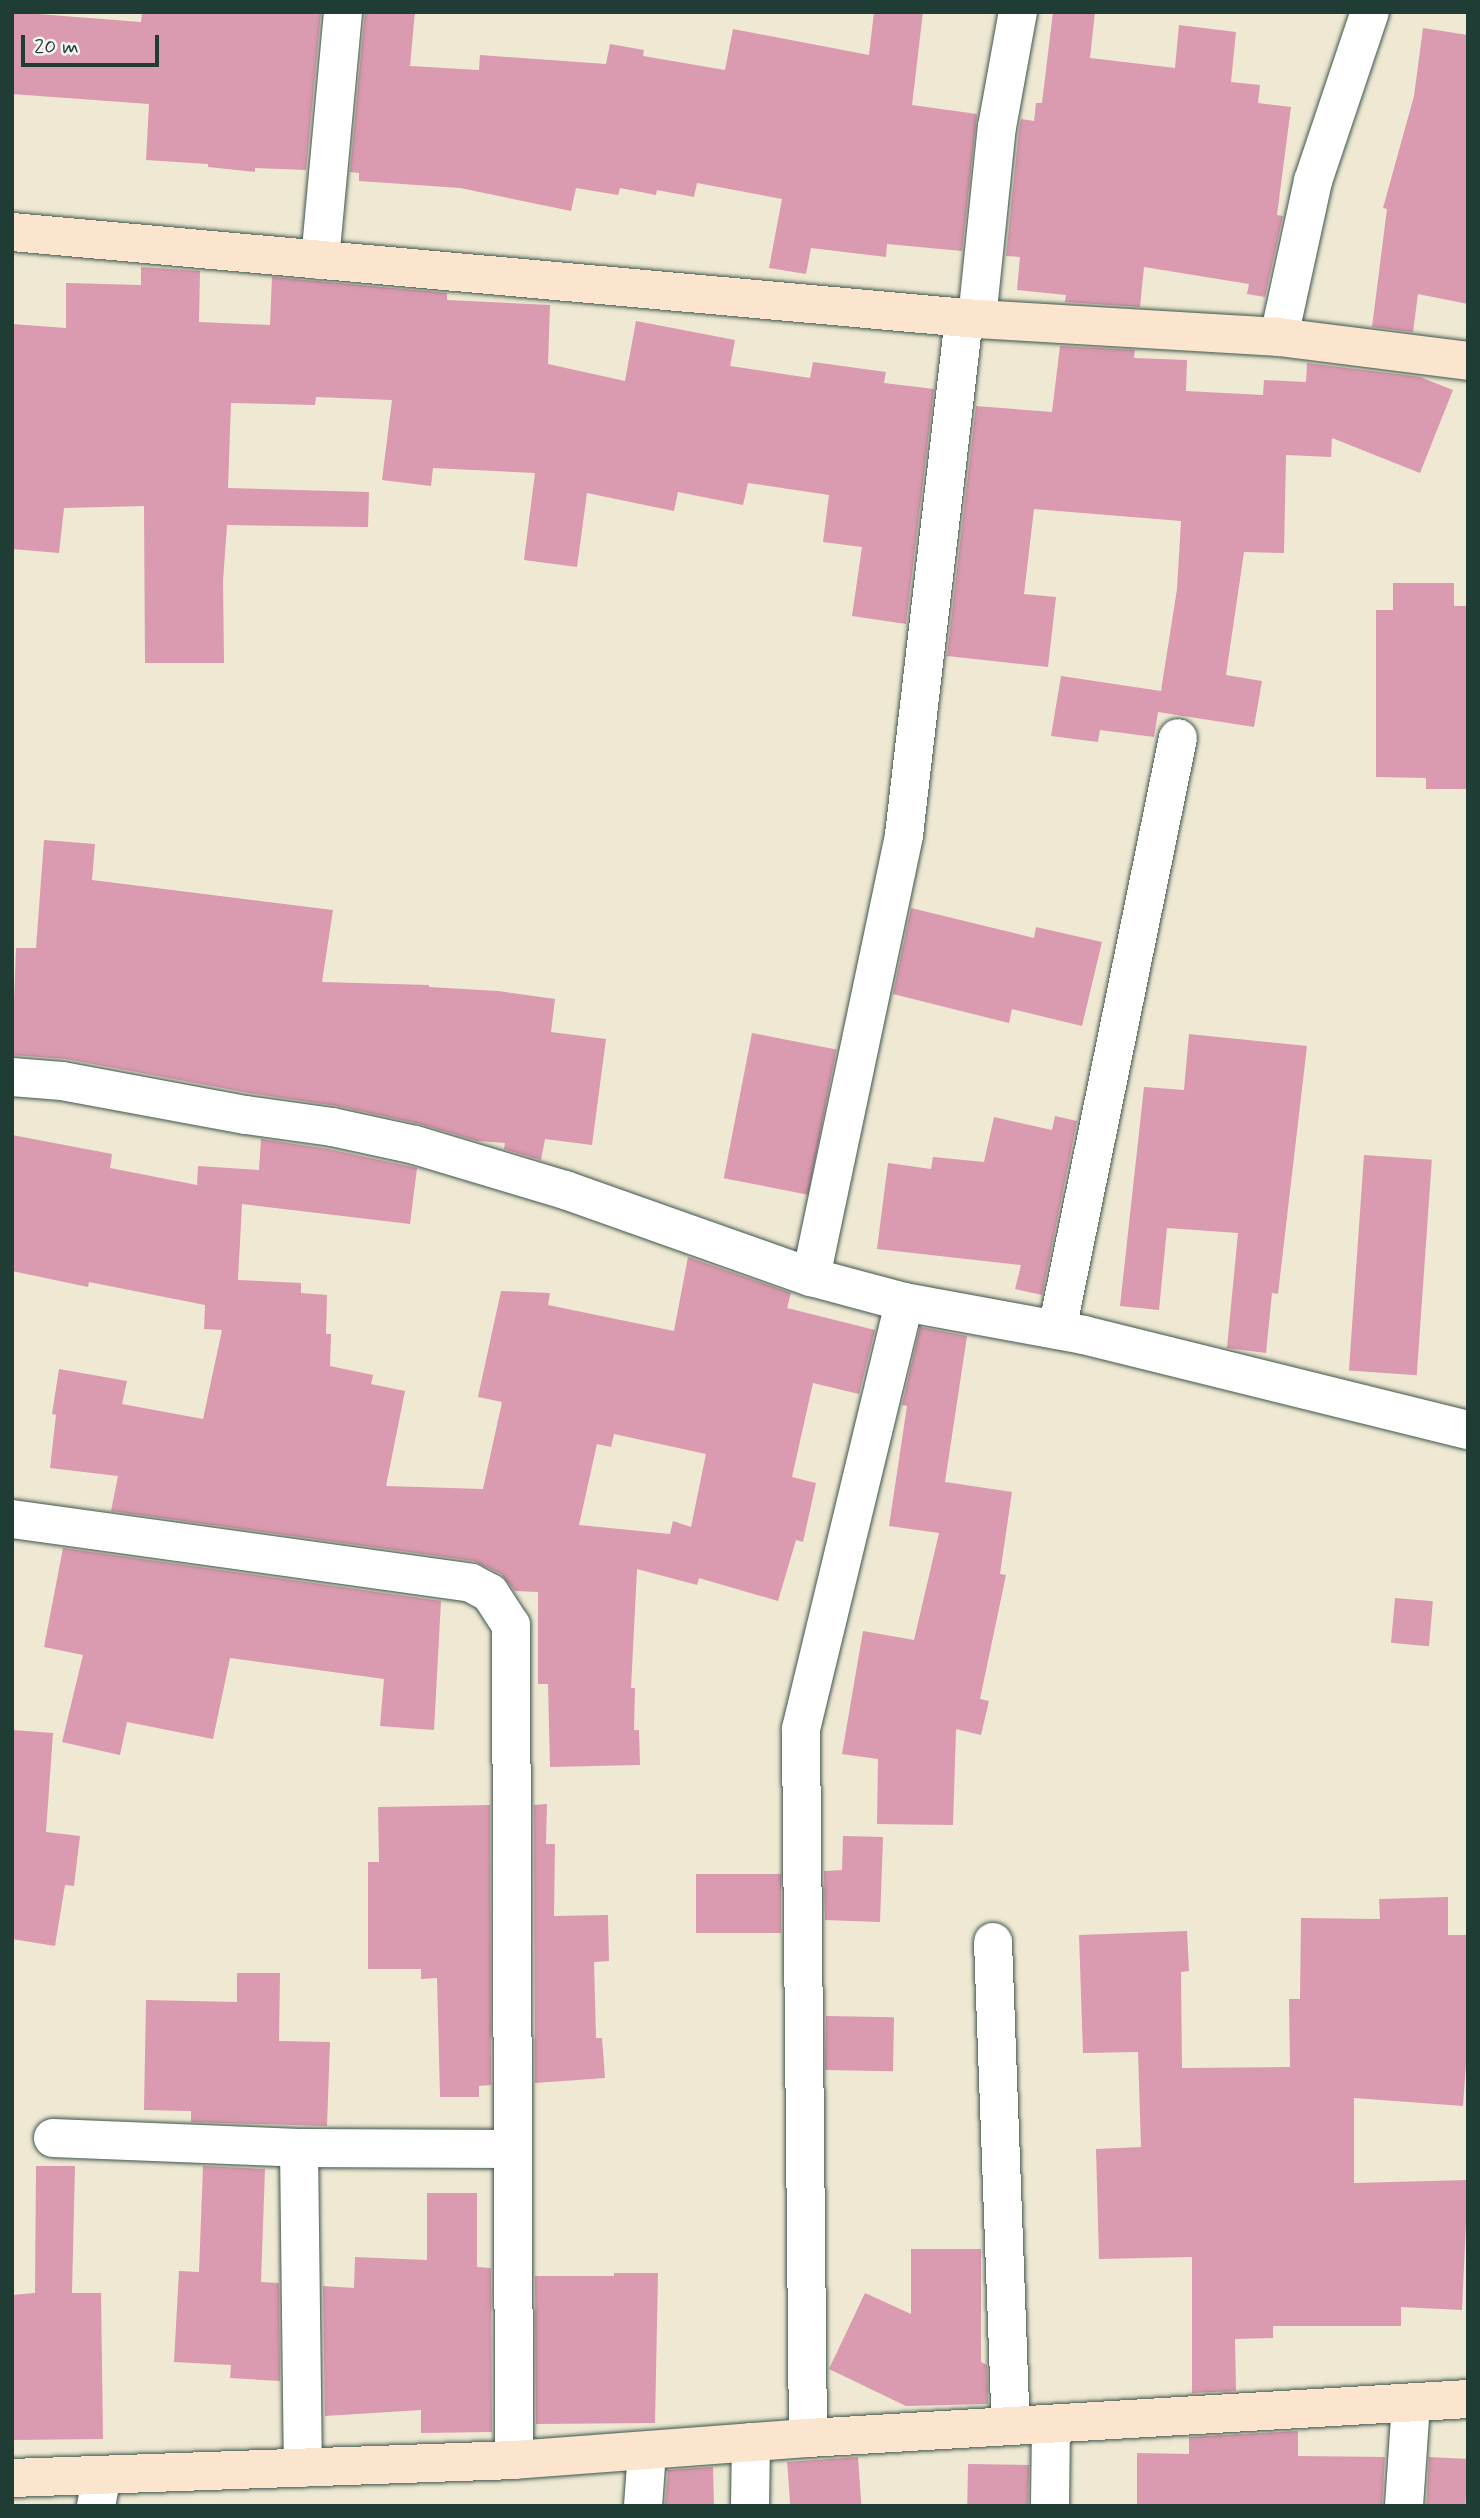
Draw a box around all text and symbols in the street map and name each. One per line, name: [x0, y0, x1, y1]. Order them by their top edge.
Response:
scale bar: [24, 21, 163, 65]
text: 20 m: [34, 33, 79, 61]

